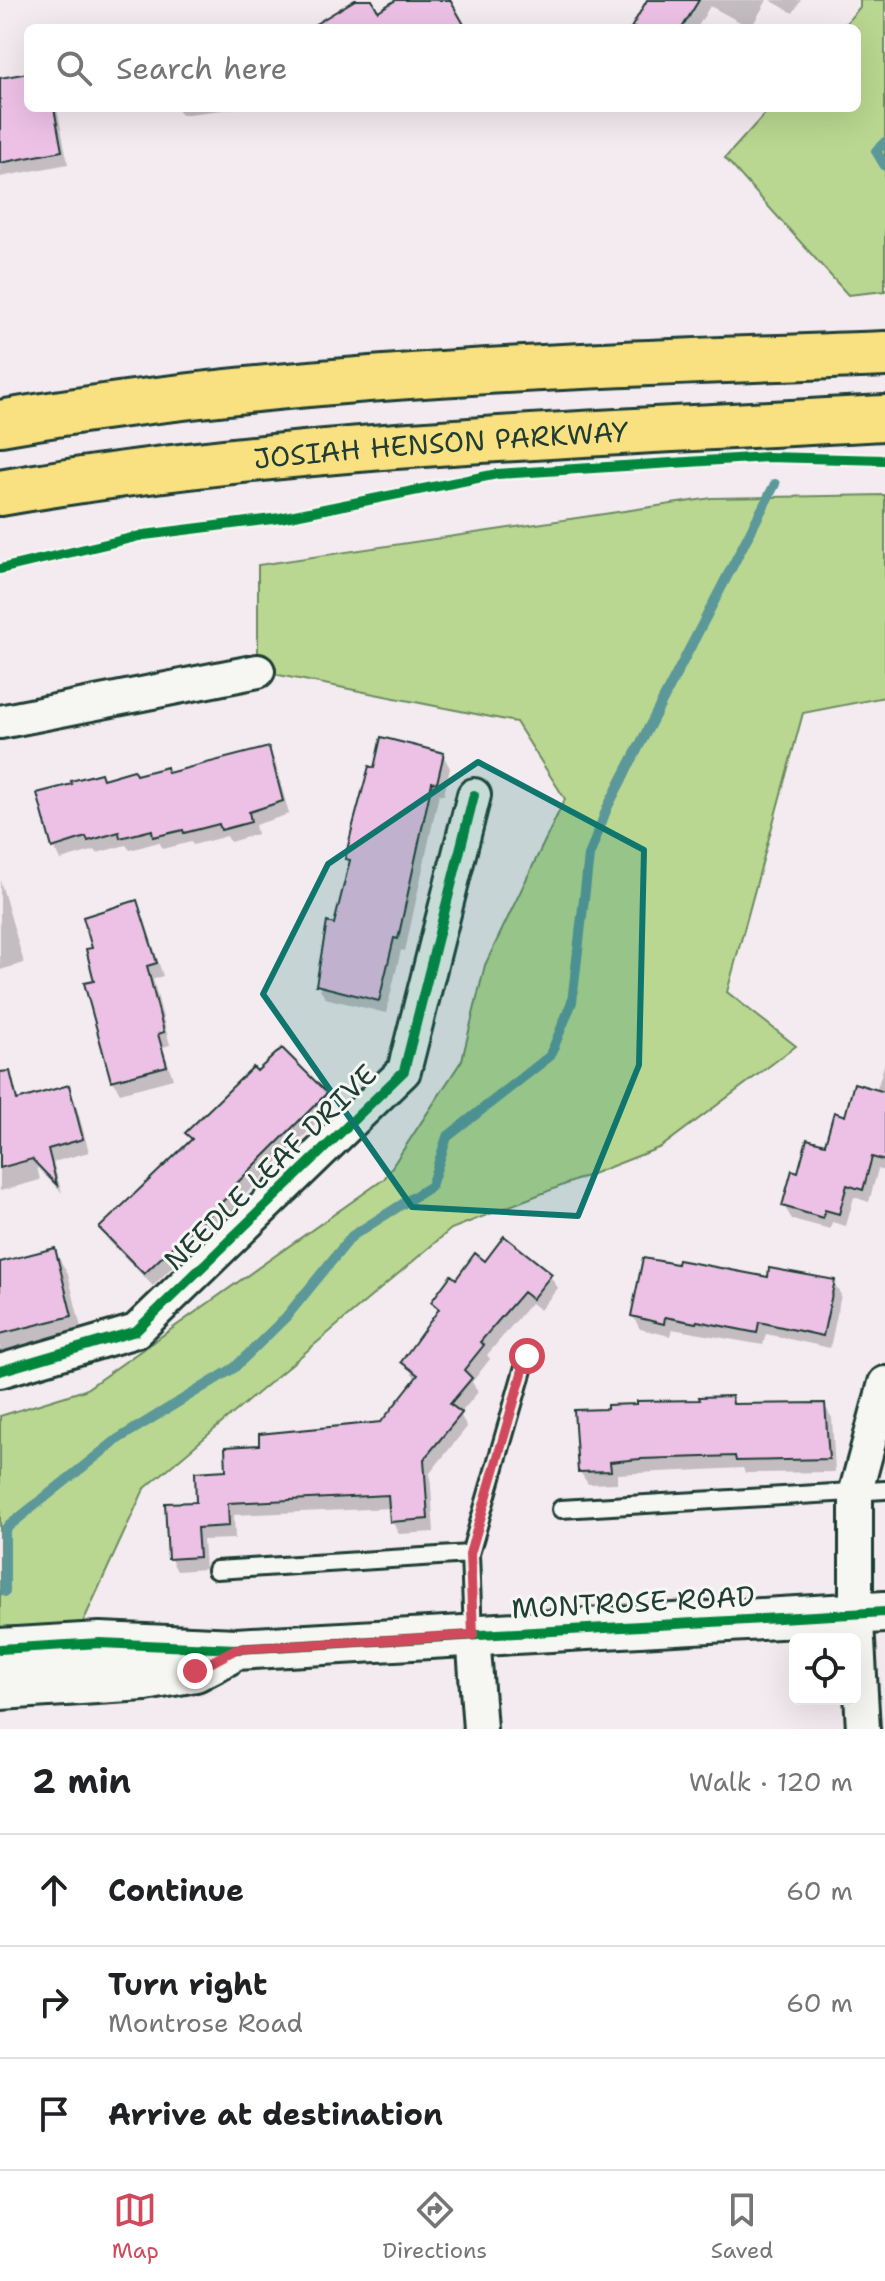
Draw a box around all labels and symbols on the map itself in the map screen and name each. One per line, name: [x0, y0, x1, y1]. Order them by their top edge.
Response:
street label: JOSIAH HENSON PARKWAY: [252, 412, 630, 478]
street label: NEEDLE LEAF DRIVE: [155, 1055, 385, 1279]
route start: [509, 1338, 545, 1374]
street label: MONTROSE ROAD: [510, 1577, 756, 1627]
route end: [177, 1653, 213, 1689]

